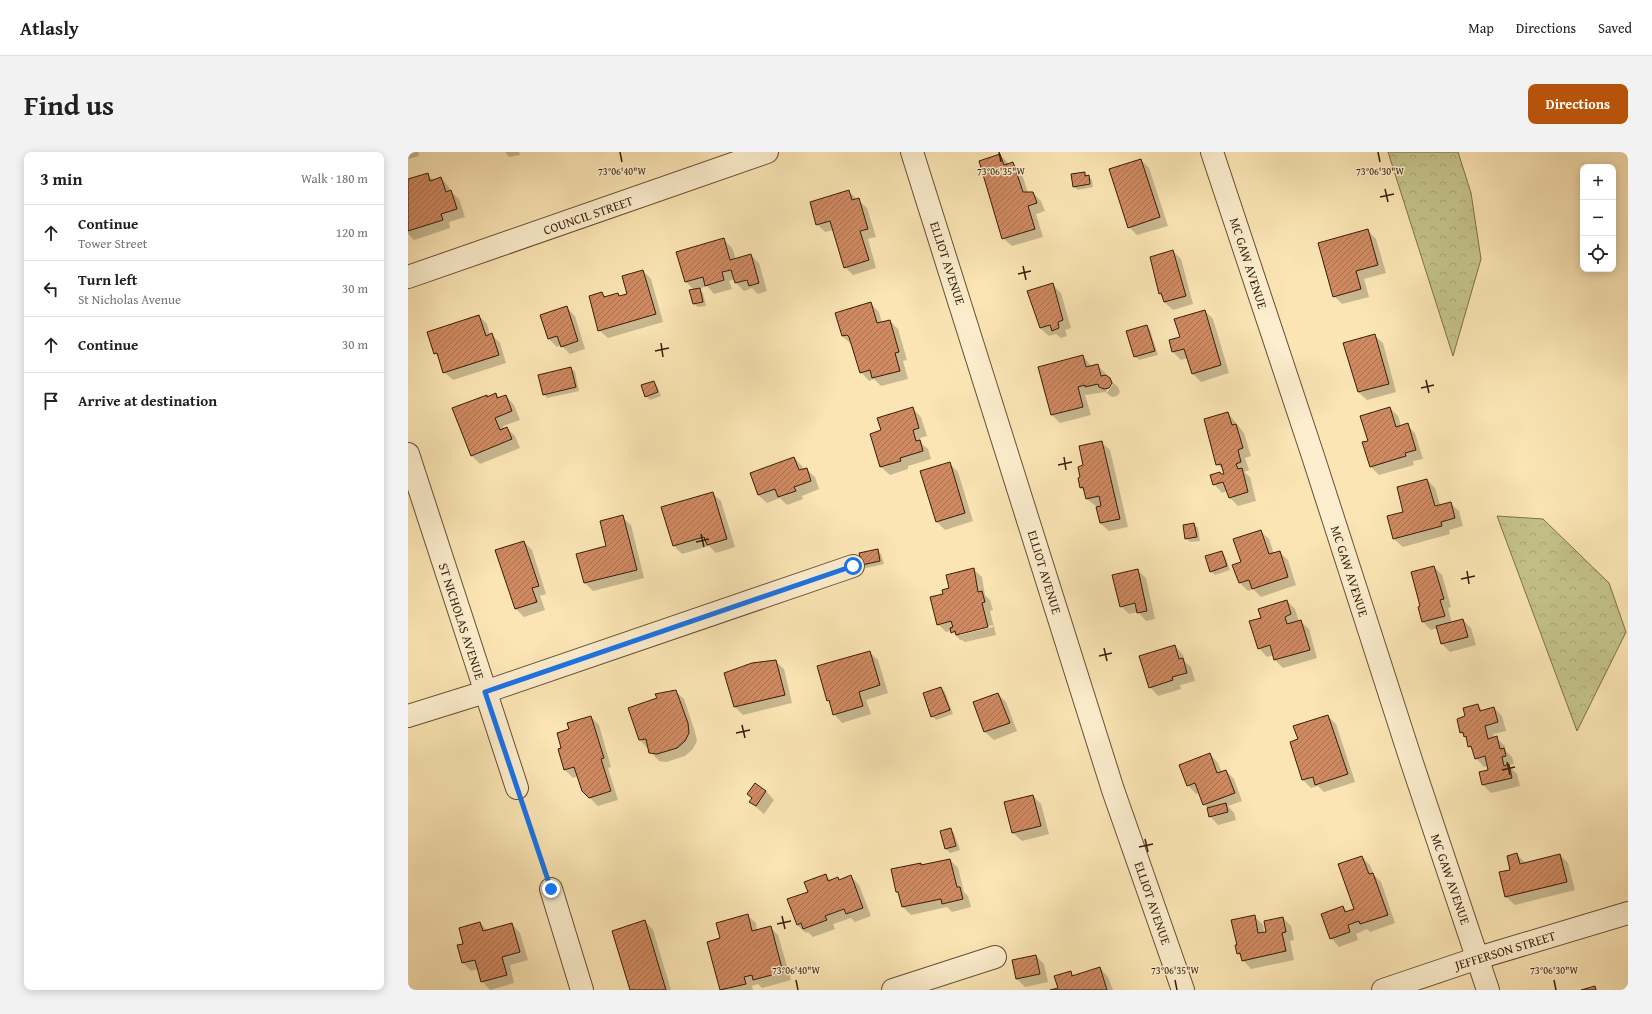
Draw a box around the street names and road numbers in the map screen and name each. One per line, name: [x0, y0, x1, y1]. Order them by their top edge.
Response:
street label: COUNCIL STREET: [541, 191, 636, 240]
street label: MC GAW AVENUE: [1225, 215, 1272, 312]
street label: ELLIOT AVENUE: [925, 219, 970, 308]
street label: MC GAW AVENUE: [1326, 523, 1373, 620]
street label: ELLIOT AVENUE: [1023, 528, 1066, 617]
street label: ST NICHOLAS AVENUE: [434, 560, 489, 682]
street label: MC GAW AVENUE: [1426, 831, 1475, 928]
street label: ELLIOT AVENUE: [1129, 859, 1176, 948]
street label: JEFFERSON STREET: [1450, 926, 1559, 975]

